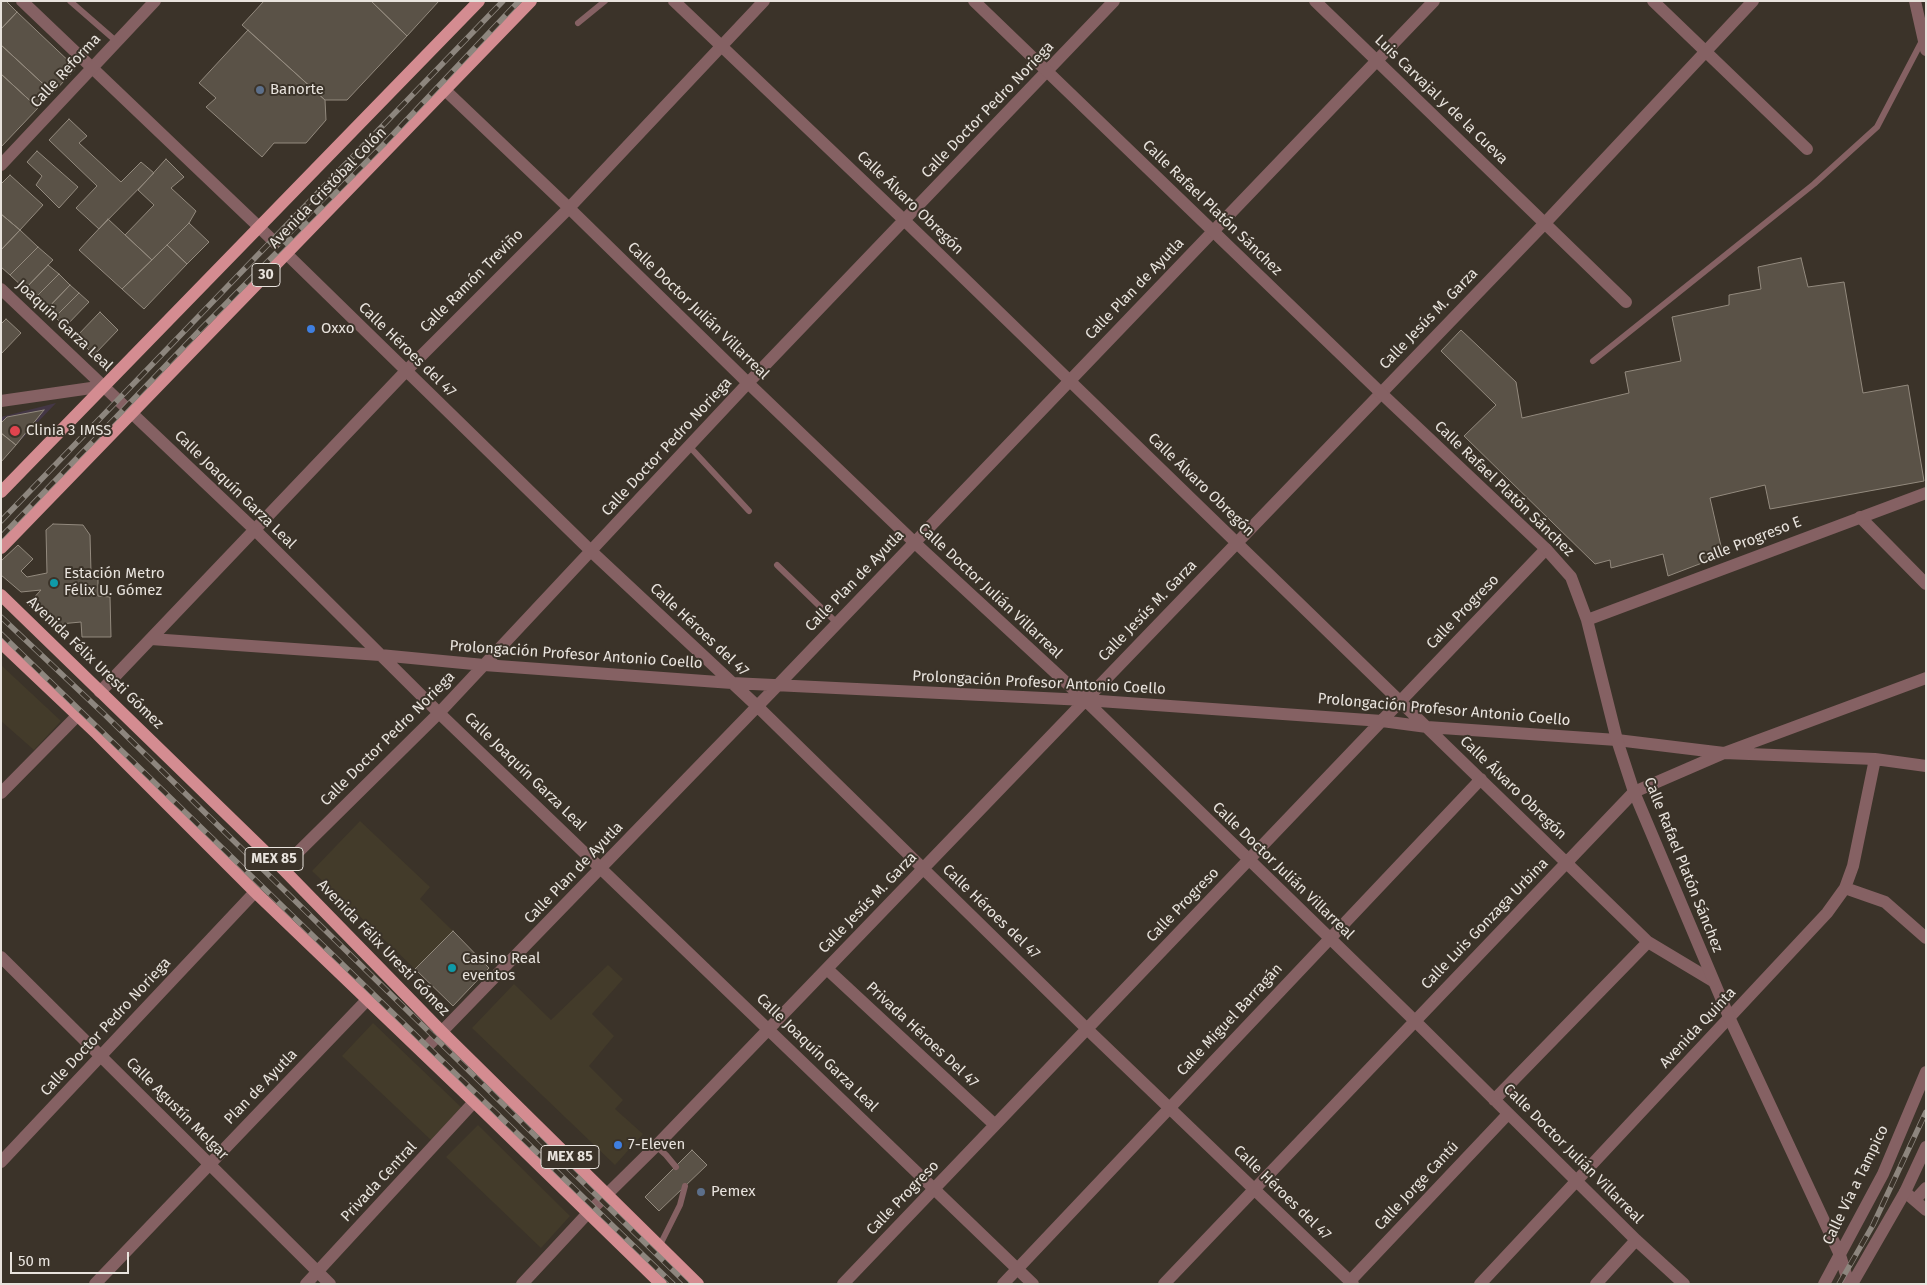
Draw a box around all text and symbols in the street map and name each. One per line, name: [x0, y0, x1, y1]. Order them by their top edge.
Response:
street label: Calle Reforma: [27, 30, 105, 112]
street label: Luis Carvajal y de la Cueva: [1371, 32, 1511, 168]
street label: Calle Doctor Pedro Noriega: [918, 38, 1058, 182]
place label: Banorte: [270, 81, 324, 99]
marker: Banorte: [254, 84, 266, 96]
street label: Avenida Cristóbal Colón: [266, 124, 390, 252]
street label: Calle Rafael Platón Sánchez: [1138, 137, 1286, 279]
street label: Calle Álvaro Obregón: [853, 147, 967, 259]
street label: Calle Ramón Treviño: [417, 226, 527, 336]
street label: Calle Plan de Ayutla: [1082, 234, 1188, 344]
street label: Calle Doctor Julián Villarreal: [623, 238, 773, 384]
road number: 30: [252, 264, 280, 286]
street label: Calle Jesús M. Garza: [1376, 265, 1482, 373]
street label: Joaquín Garza Leal: [12, 277, 116, 375]
street label: Calle Héroes del 47: [355, 299, 459, 401]
place label: Oxxo: [321, 320, 354, 338]
marker: Oxxo: [305, 323, 317, 335]
street label: Calle Doctor Pedro Noriega: [598, 374, 736, 520]
street label: Calle Rafael Platón Sánchez: [1430, 418, 1578, 560]
place label: Clinia 3 IMSS: [26, 422, 112, 440]
marker: Clinia 3 IMSS: [8, 424, 22, 438]
street label: Calle Joaquín Garza Leal: [170, 427, 300, 553]
street label: Calle Álvaro Obregón: [1144, 429, 1258, 541]
street label: Calle Progreso E: [1696, 513, 1804, 569]
street label: Calle Doctor Julián Villarreal: [914, 520, 1066, 662]
street label: Calle Plan de Ayutla: [802, 526, 908, 636]
street label: Calle Jesús M. Garza: [1095, 557, 1201, 665]
place label: Estación Metro Félix U. Gómez: [64, 565, 165, 600]
street label: Calle Progreso: [1423, 571, 1503, 653]
marker: Estación Metro Félix U. Gómez: [48, 577, 60, 589]
street label: Calle Héroes del 47: [646, 580, 752, 680]
street label: Avenida Félix Uresti Gómez: [23, 593, 167, 733]
street label: Prolongación Profesor Antonio Coello: [449, 637, 703, 673]
street label: Prolongación Profesor Antonio Coello: [912, 667, 1166, 699]
street label: Calle Doctor Pedro Noriega: [317, 668, 459, 810]
street label: Prolongación Profesor Antonio Coello: [1317, 690, 1571, 730]
street label: Calle Joaquín Garza Leal: [460, 709, 590, 835]
street label: Calle Álvaro Obregón: [1456, 732, 1570, 844]
street label: Calle Rafael Platón Sánchez: [1640, 775, 1726, 955]
street label: Calle Doctor Julián Villarreal: [1208, 798, 1358, 944]
street label: Calle Plan de Ayutla: [521, 818, 627, 928]
road number: MEX 85: [245, 848, 303, 871]
street label: Calle Jesús M. Garza: [815, 849, 921, 957]
street label: Calle Luis Gonzaga Urbina: [1418, 855, 1552, 993]
street label: Calle Héroes del 47: [939, 861, 1043, 963]
street label: Calle Progreso: [1143, 864, 1223, 946]
street label: Avenida Félix Uresti Gómez: [313, 876, 453, 1020]
place label: Casino Real eventos: [462, 950, 540, 985]
street label: Calle Doctor Pedro Noriega: [37, 954, 175, 1100]
street label: Calle Miguel Barragán: [1173, 960, 1287, 1080]
marker: Casino Real eventos: [446, 962, 458, 974]
street label: Privada Héroes Del 47: [862, 978, 982, 1092]
street label: Avenida Quinta: [1656, 984, 1740, 1072]
street label: Calle Joaquín Garza Leal: [752, 990, 882, 1116]
street label: Plan de Ayutla: [221, 1046, 301, 1128]
street label: Calle Agustín Melgar: [122, 1054, 232, 1164]
street label: Calle Doctor Julián Villarreal: [1499, 1080, 1647, 1228]
street label: Calle Vía a Tampico: [1819, 1122, 1893, 1248]
place label: 7-Eleven: [628, 1136, 685, 1154]
street label: Privada Central: [337, 1138, 421, 1226]
street label: Calle Jorge Cantú: [1371, 1138, 1463, 1234]
marker: 7-Eleven: [612, 1139, 624, 1151]
street label: Calle Héroes del 47: [1230, 1142, 1334, 1244]
road number: MEX 85: [541, 1146, 599, 1168]
street label: Calle Progreso: [863, 1157, 943, 1239]
place label: Pemex: [711, 1183, 756, 1201]
marker: Pemex: [695, 1186, 707, 1198]
scale bar: [12, 1242, 131, 1274]
text: 50 m: [18, 1252, 51, 1270]

